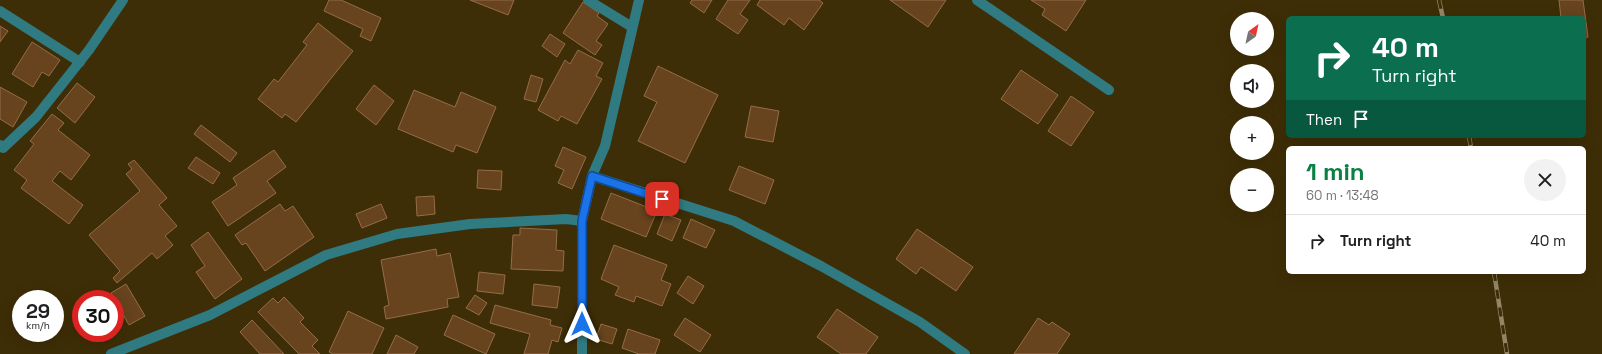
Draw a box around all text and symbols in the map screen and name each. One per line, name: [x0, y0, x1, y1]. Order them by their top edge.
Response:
north arrow: [1230, 12, 1274, 56]
map controls: [1230, 12, 1274, 212]
text: 40 m: [1372, 29, 1439, 65]
icon: right: [1306, 32, 1358, 84]
button: sound: [1230, 64, 1274, 108]
text: Turn right: [1372, 64, 1456, 87]
icon: arrive: [1350, 108, 1372, 130]
text: Then: [1306, 110, 1342, 129]
button: +: [1230, 116, 1274, 160]
text: 1 min: [1306, 156, 1365, 187]
button: close: [1524, 159, 1566, 201]
button: −: [1230, 168, 1274, 212]
pin: [645, 182, 679, 216]
text: 60 m · 13:48: [1306, 187, 1379, 204]
icon: arrive: [651, 188, 673, 210]
icon: right: [1306, 230, 1328, 252]
text: Turn right: [1340, 231, 1411, 250]
text: 40 m: [1530, 231, 1566, 250]
speed limit sign: 30: [72, 290, 124, 342]
text: 29: [26, 298, 50, 324]
position arrow: [561, 303, 603, 345]
text: km/h: [26, 319, 50, 332]

